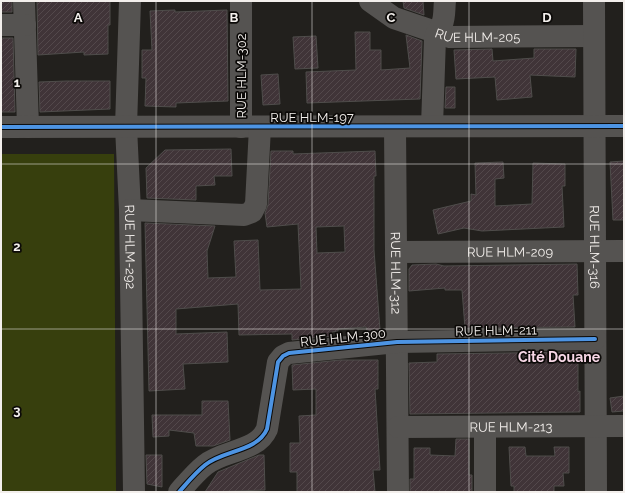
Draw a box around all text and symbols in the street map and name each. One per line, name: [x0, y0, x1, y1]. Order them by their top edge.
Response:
text: A: [74, 10, 83, 25]
text: B: [230, 10, 239, 25]
text: C: [387, 10, 396, 25]
text: D: [542, 10, 552, 25]
street label: RUE HLM-205: [433, 25, 520, 46]
street label: RUE HLM-302: [234, 33, 249, 118]
text: 1: [14, 75, 21, 90]
street label: RUE HLM-197: [270, 110, 354, 125]
street label: RUE HLM-292: [122, 204, 138, 290]
street label: RUE HLM-316: [587, 205, 602, 289]
street label: RUE HLM-312: [388, 232, 404, 315]
text: 2: [13, 239, 21, 254]
street label: RUE HLM-209: [467, 244, 553, 260]
street label: RUE HLM-211: [455, 322, 537, 339]
street label: RUE HLM-300: [300, 326, 387, 349]
district label: Cité Douane: [518, 349, 601, 365]
text: 3: [13, 403, 21, 418]
street label: RUE HLM-213: [469, 419, 553, 435]

